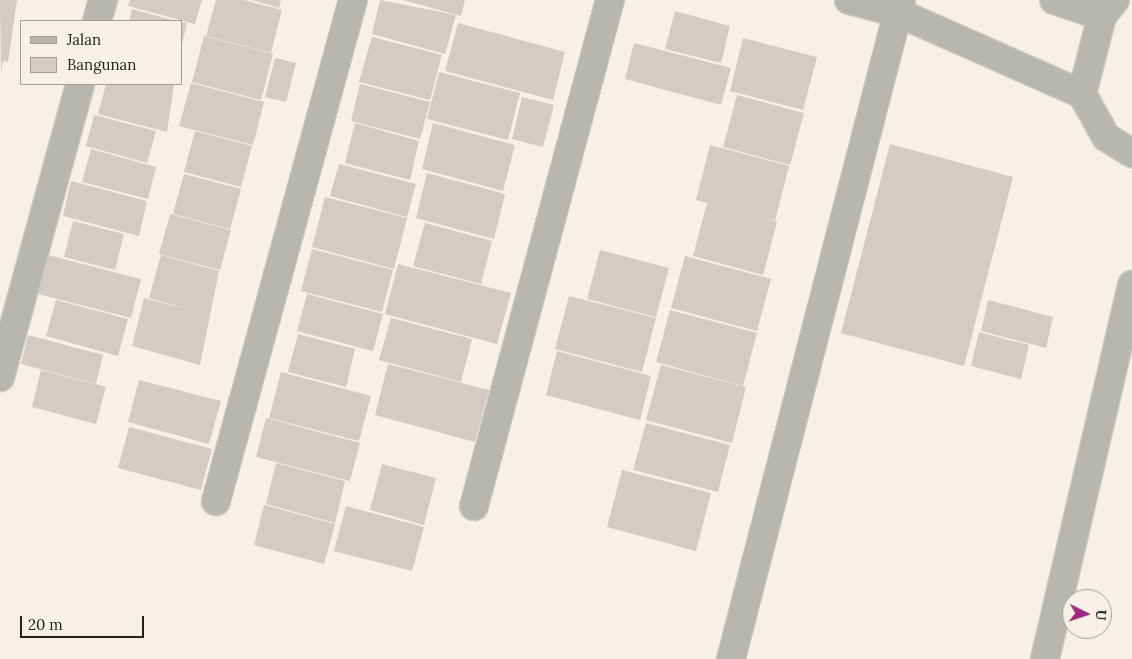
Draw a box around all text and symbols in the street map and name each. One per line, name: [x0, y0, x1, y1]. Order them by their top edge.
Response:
legend: [20, 20, 182, 85]
text: Jalan: [67, 30, 101, 49]
text: Bangunan: [67, 55, 136, 74]
north arrow: [1062, 589, 1112, 639]
scale bar: [22, 606, 146, 638]
text: U: [1092, 609, 1110, 621]
text: 20 m: [28, 615, 63, 634]

